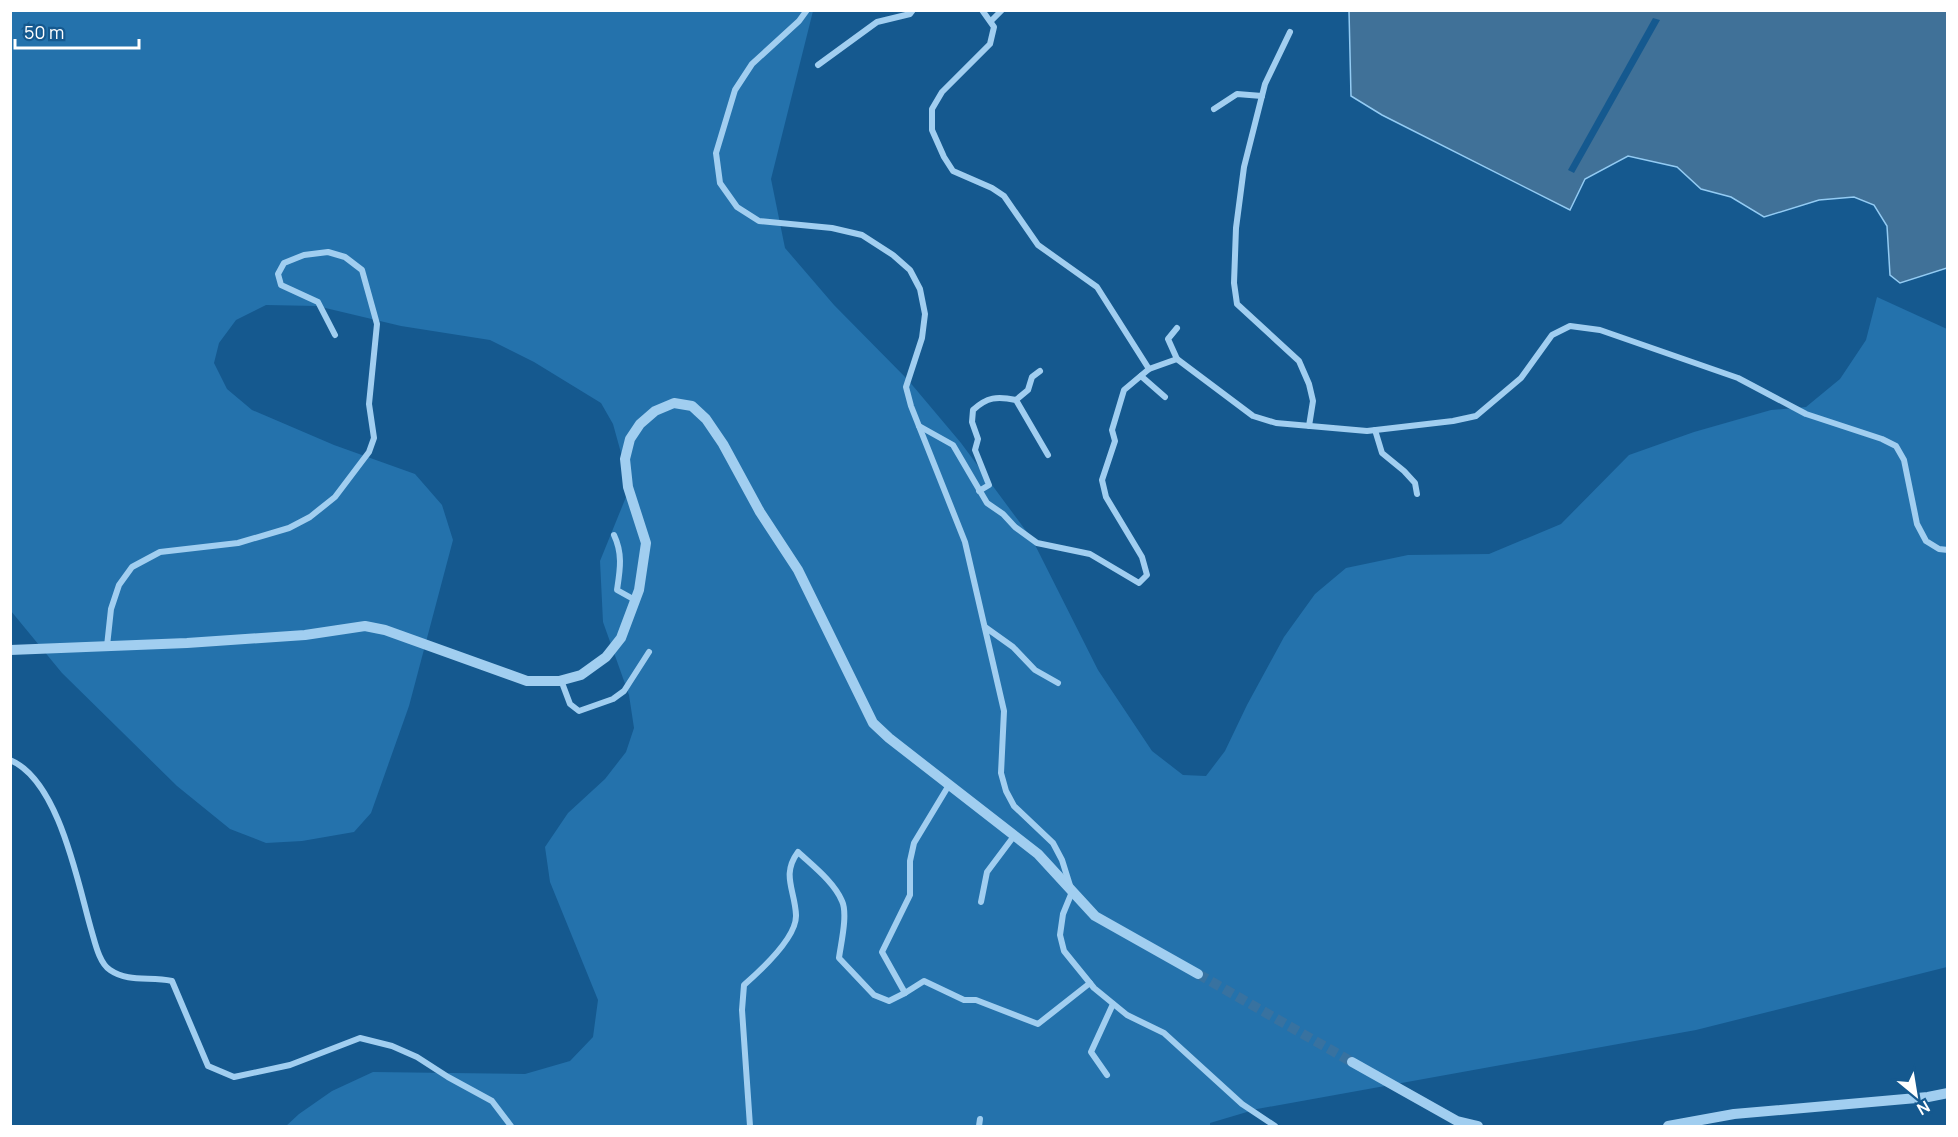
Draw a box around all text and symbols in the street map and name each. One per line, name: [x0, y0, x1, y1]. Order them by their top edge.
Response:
scale bar: [15, 12, 140, 50]
text: 50 m: [24, 20, 64, 44]
north arrow: [1886, 1065, 1946, 1125]
text: N: [1913, 1096, 1934, 1120]

